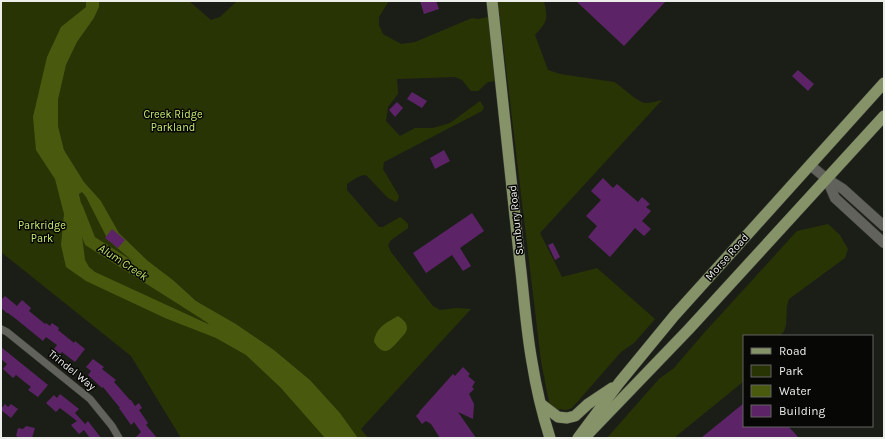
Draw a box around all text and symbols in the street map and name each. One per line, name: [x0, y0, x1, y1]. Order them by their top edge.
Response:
park label: Creek Ridge Parkland: [143, 108, 203, 134]
street label: Sunbury Road: [506, 184, 526, 256]
park label: Parkridge Park: [18, 219, 66, 245]
street label: Morse Road: [703, 231, 751, 283]
water label: Alum Creek: [96, 241, 151, 284]
legend: [743, 335, 873, 427]
text: Road: [779, 344, 807, 358]
street label: Trindel Way: [46, 347, 98, 393]
text: Park: [779, 364, 804, 378]
text: Water: [779, 384, 812, 398]
text: Building: [779, 404, 826, 418]

